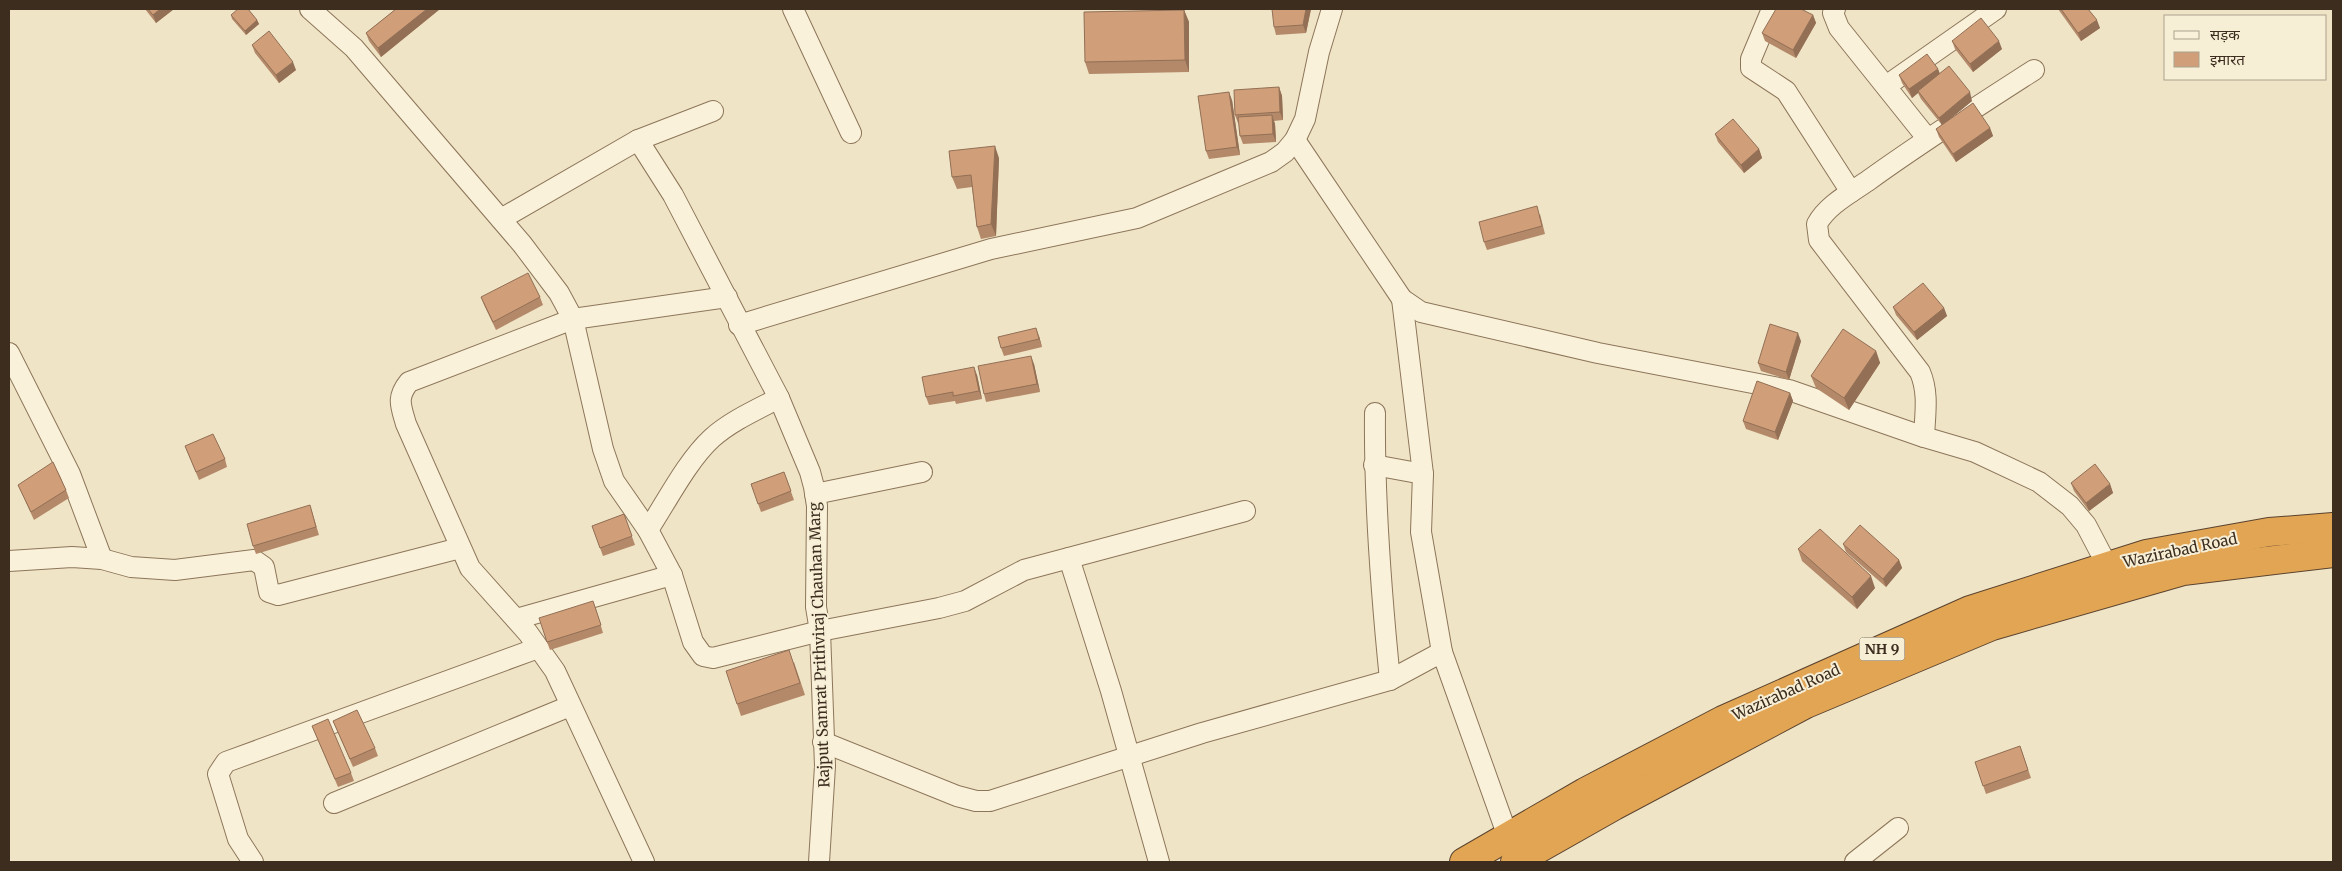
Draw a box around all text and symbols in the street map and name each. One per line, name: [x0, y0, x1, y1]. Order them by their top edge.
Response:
legend: [2164, 15, 2327, 80]
text: सड़क: [2210, 25, 2240, 44]
text: इमारत: [2210, 50, 2245, 69]
street label: Rajput Samrat Prithviraj Chauhan Marg: [805, 502, 833, 788]
street label: Wazirabad Road: [2120, 529, 2239, 572]
road number: NH 9: [1860, 638, 1904, 661]
street label: Wazirabad Road: [1728, 660, 1843, 725]

